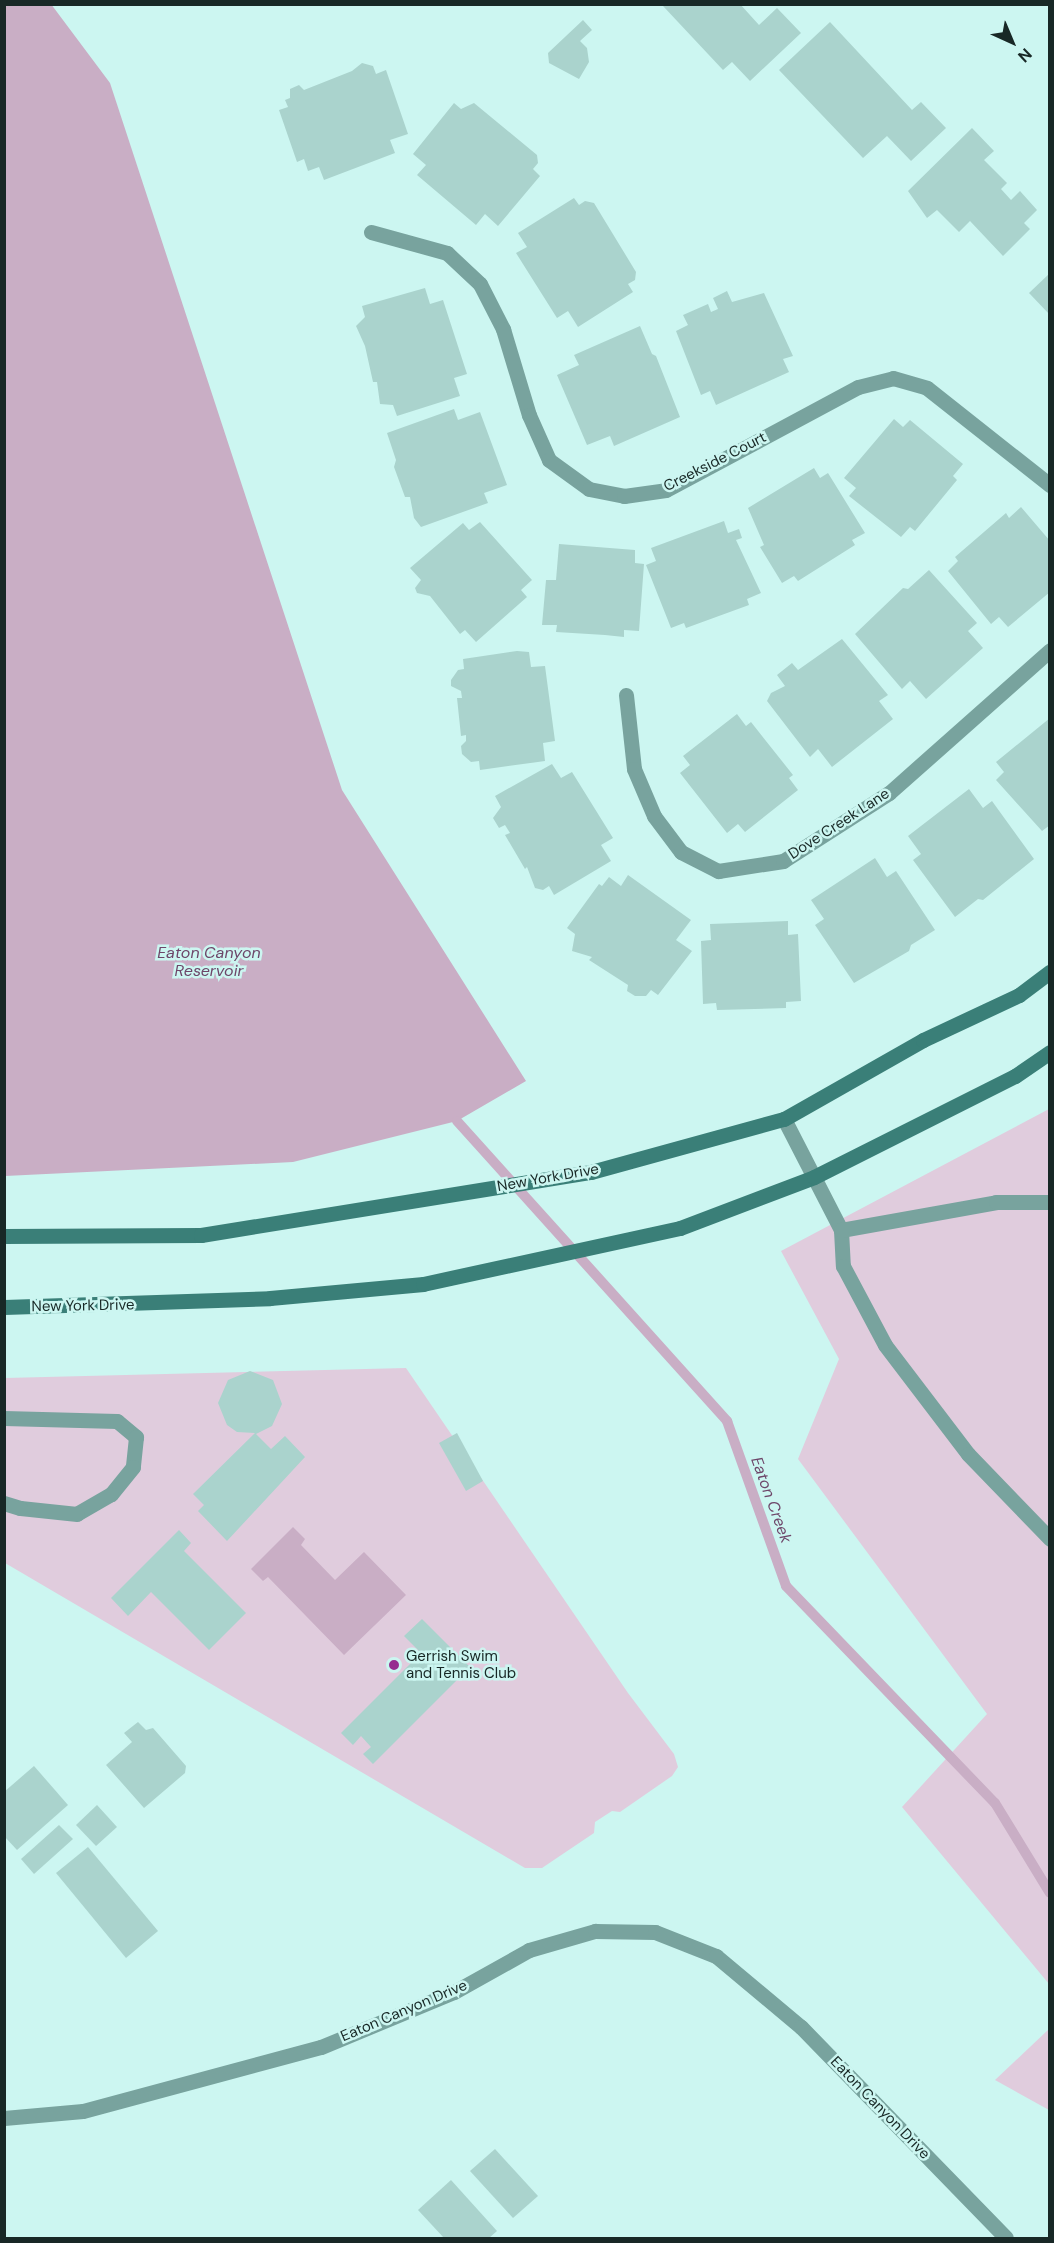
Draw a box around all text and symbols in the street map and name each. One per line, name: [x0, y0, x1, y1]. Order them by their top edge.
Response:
north arrow: [982, 12, 1042, 72]
text: N: [1013, 44, 1036, 67]
street label: Creekside Court: [661, 428, 769, 496]
street label: Dove Creek Lane: [785, 785, 893, 863]
water label: Eaton Canyon Reservoir: [157, 943, 261, 981]
street label: New York Drive: [496, 1160, 600, 1196]
street label: New York Drive: [31, 1296, 135, 1316]
water label: Eaton Creek: [747, 1454, 795, 1546]
place label: Gerrish Swim and Tennis Club: [406, 1647, 516, 1682]
marker: Gerrish Swim and Tennis Club: [387, 1658, 401, 1672]
street label: Eaton Canyon Drive: [338, 1976, 470, 2046]
street label: Eaton Canyon Drive: [826, 2053, 934, 2163]

